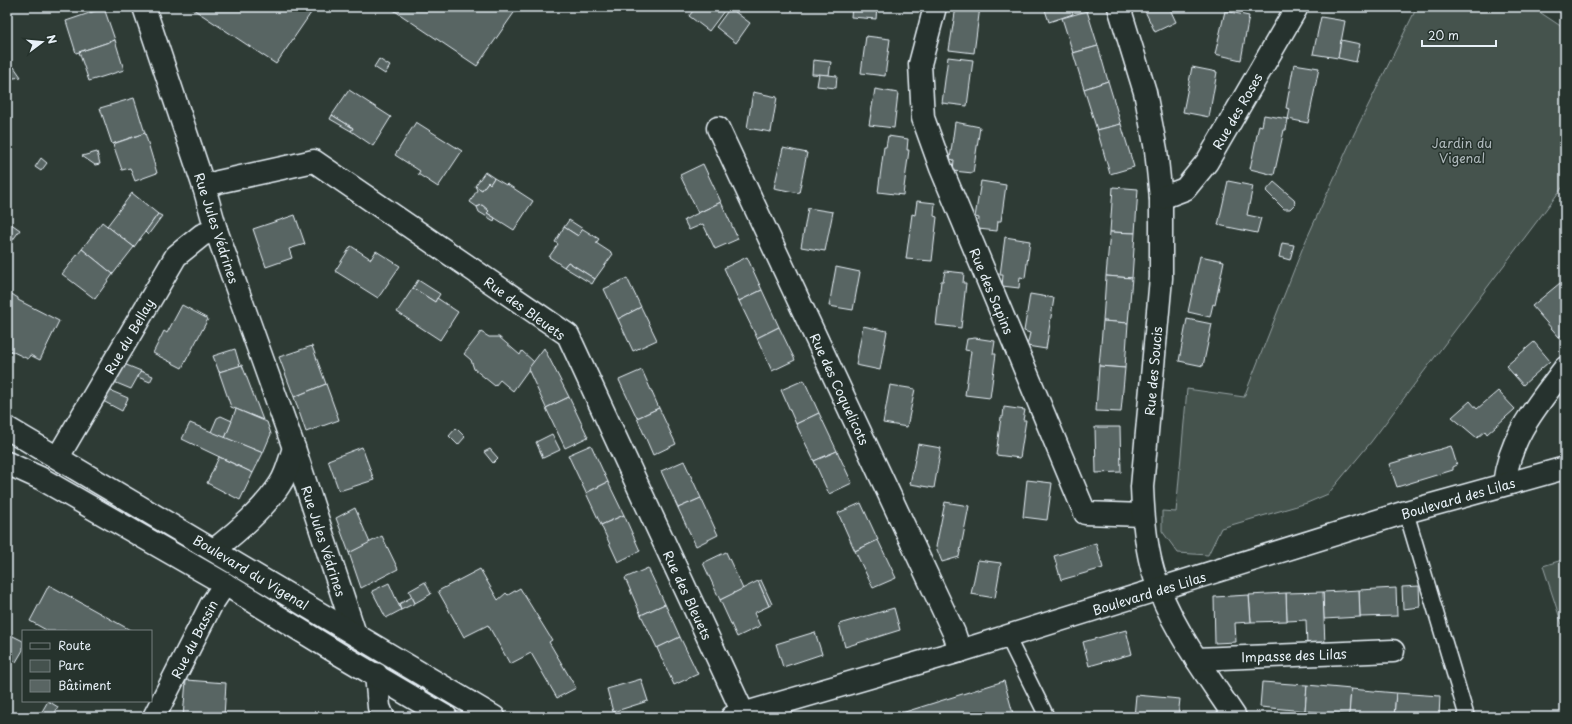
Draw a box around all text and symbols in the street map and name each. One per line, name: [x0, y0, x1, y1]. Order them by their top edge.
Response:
north arrow: [22, 22, 62, 62]
scale bar: [1422, 22, 1496, 48]
text: 20 m: [1428, 26, 1459, 44]
text: N: [43, 33, 62, 46]
street label: Rue des Roses: [1207, 69, 1267, 153]
park label: Jardin du Vigenal: [1432, 133, 1492, 167]
street label: Rue Jules Védrines: [190, 170, 244, 286]
street label: Rue des Sapins: [965, 245, 1019, 337]
street label: Rue des Bleuets: [480, 272, 570, 344]
street label: Rue du Bellay: [100, 295, 158, 377]
street label: Rue des Soucis: [1140, 326, 1166, 416]
street label: Rue des Coquelicots: [806, 330, 874, 448]
street label: Boulevard des Lilas: [1399, 473, 1517, 523]
street label: Rue Jules Védrines: [297, 483, 351, 599]
street label: Boulevard du Vigenal: [190, 530, 312, 614]
street label: Rue des Bleuets: [659, 547, 717, 643]
street label: Boulevard des Lilas: [1090, 567, 1208, 619]
street label: Rue du Bassin: [166, 597, 222, 681]
legend: [22, 630, 152, 702]
text: Route: [58, 636, 91, 654]
street label: Impasse des Lilas: [1241, 644, 1347, 666]
text: Parc: [58, 656, 84, 674]
text: Bâtiment: [58, 676, 111, 694]

